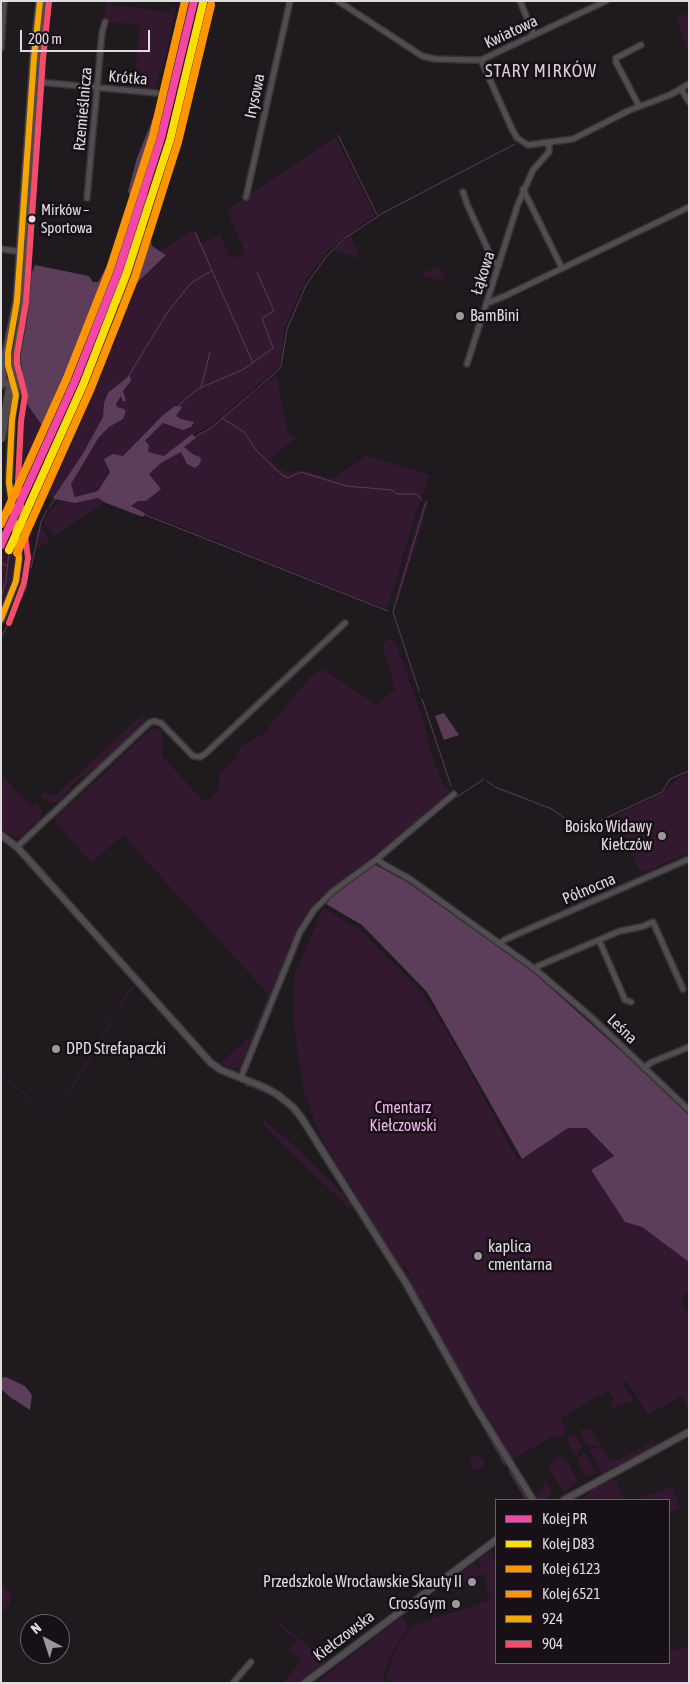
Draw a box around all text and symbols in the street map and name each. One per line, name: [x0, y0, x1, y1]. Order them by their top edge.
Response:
street label: Kwiatowa: [481, 11, 541, 53]
scale bar: [22, 20, 152, 52]
text: 200 m: [28, 30, 62, 47]
district label: STARY MIRKÓW: [483, 60, 599, 82]
street label: Rzemieślnicza: [70, 66, 96, 152]
street label: Krótka: [108, 67, 148, 89]
street label: Irysowa: [241, 72, 269, 120]
place label: Mirków – Sportowa: [41, 201, 93, 236]
marker: Mirków – Sportowa: [27, 214, 37, 224]
street label: Łąkowa: [467, 249, 499, 297]
place label: BamBini: [470, 306, 519, 326]
marker: BamBini: [454, 310, 466, 322]
place label: Boisko Widawy Kiełczów: [565, 817, 652, 855]
marker: Boisko Widawy Kiełczów: [656, 830, 668, 842]
street label: Północna: [560, 869, 618, 909]
street label: Leśna: [603, 1010, 641, 1048]
place label: DPD Strefapaczki: [66, 1039, 166, 1059]
marker: DPD Strefapaczki: [50, 1043, 62, 1055]
park label: Cmentarz Kiełczowski: [369, 1098, 437, 1136]
place label: kaplica cmentarna: [488, 1237, 552, 1275]
marker: kaplica cmentarna: [472, 1250, 484, 1262]
legend: [495, 1499, 670, 1664]
text: Kolej PR: [542, 1510, 587, 1527]
text: Kolej D83: [542, 1535, 595, 1552]
text: Kolej 6123: [542, 1560, 600, 1577]
place label: Przedszkole Wrocławskie Skauty II: [263, 1572, 462, 1592]
marker: Przedszkole Wrocławskie Skauty II: [466, 1576, 478, 1588]
text: Kolej 6521: [542, 1585, 600, 1602]
place label: CrossGym: [389, 1594, 446, 1614]
marker: CrossGym: [450, 1598, 462, 1610]
street label: Kiełczowska: [310, 1607, 378, 1665]
text: 924: [542, 1610, 563, 1627]
north arrow: [20, 1614, 70, 1664]
text: N: [28, 1619, 44, 1637]
text: 904: [542, 1635, 563, 1652]

